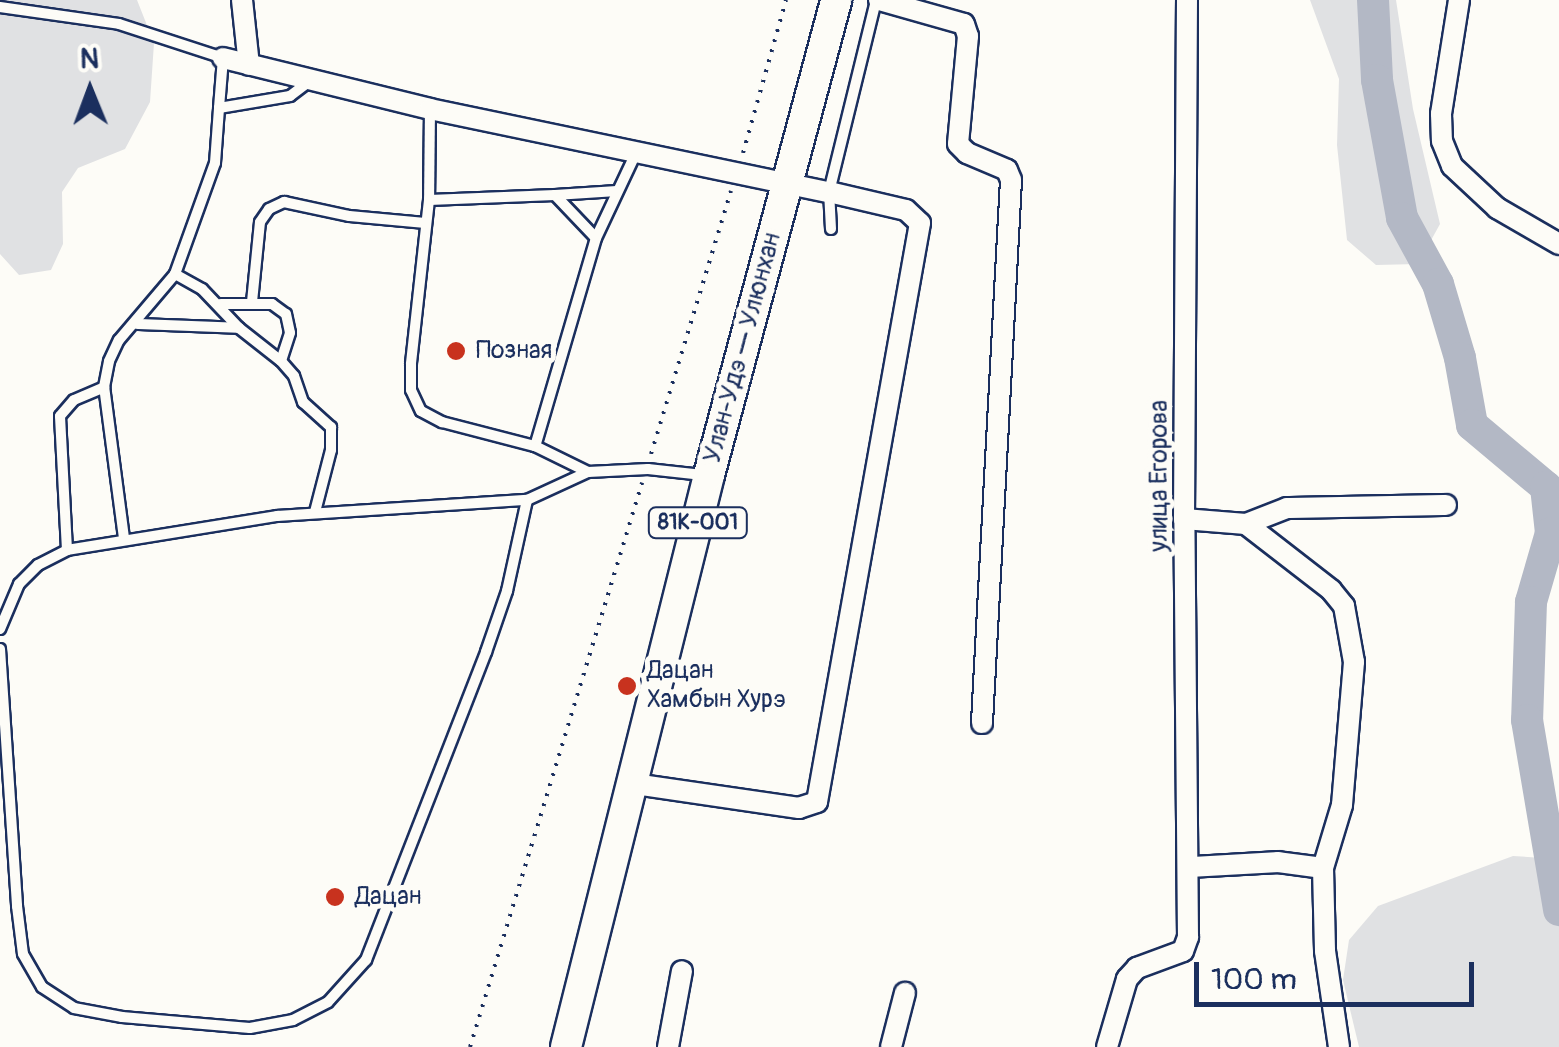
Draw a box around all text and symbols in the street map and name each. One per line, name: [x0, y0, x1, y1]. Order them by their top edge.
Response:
north arrow: [40, 40, 140, 140]
text: N: [80, 42, 99, 77]
street label: Улан-Удэ — Улюнхан: [698, 230, 788, 466]
place label: Позная: [476, 336, 552, 366]
marker: Позная: [445, 340, 467, 362]
street label: улица Егорова: [1145, 400, 1175, 552]
road number: 81К-001: [646, 506, 750, 540]
place label: Дацан Хамбын Хурэ: [647, 657, 786, 716]
marker: Дацан Хамбын Хурэ: [616, 675, 638, 697]
place label: Дацан: [355, 882, 421, 912]
marker: Дацан: [324, 886, 346, 908]
scale bar: [1199, 942, 1479, 1004]
text: 100 m: [1211, 961, 1297, 998]

